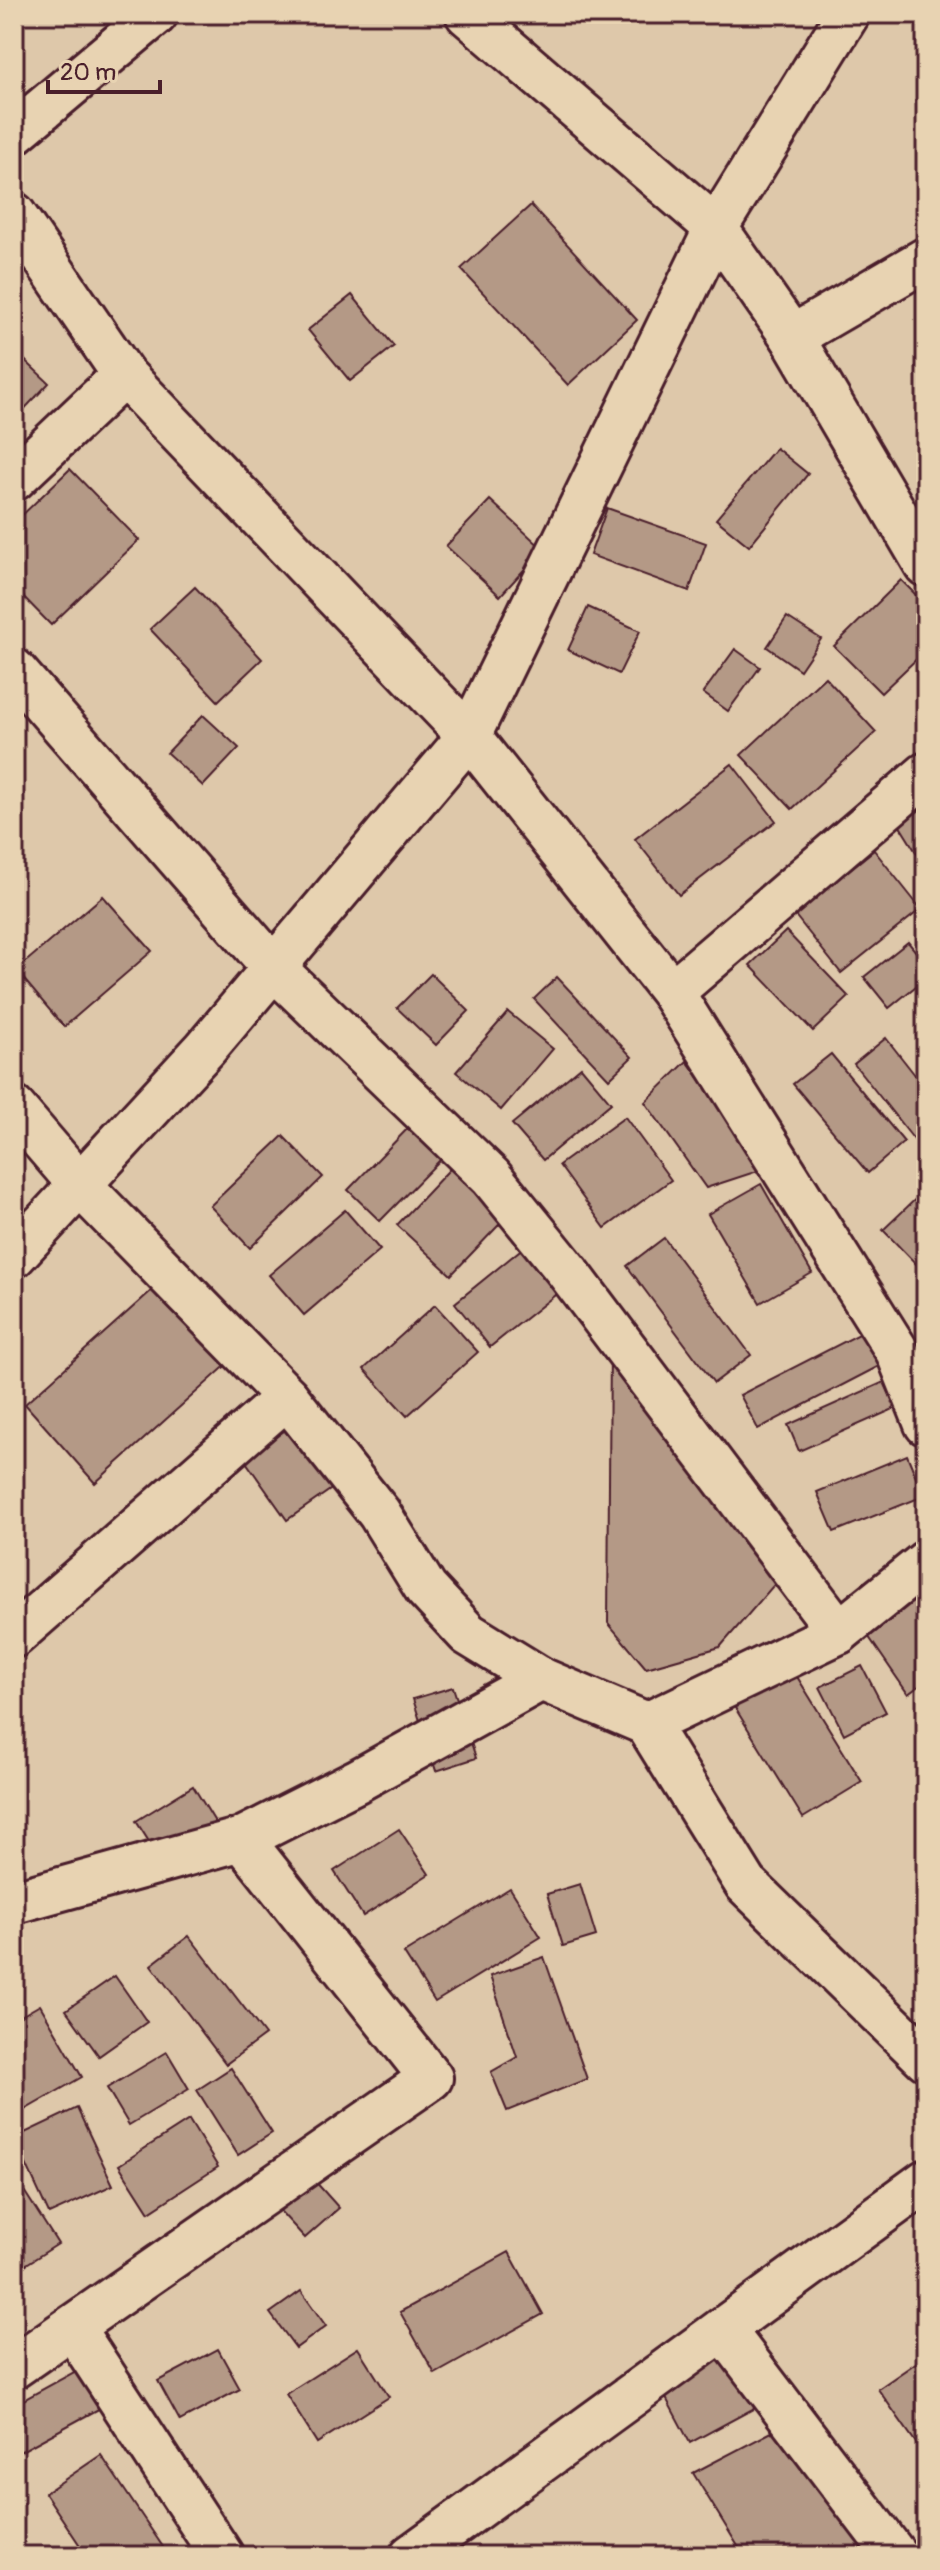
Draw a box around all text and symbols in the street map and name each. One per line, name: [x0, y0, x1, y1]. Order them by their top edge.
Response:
scale bar: [48, 44, 160, 94]
text: 20 m: [60, 58, 116, 87]

